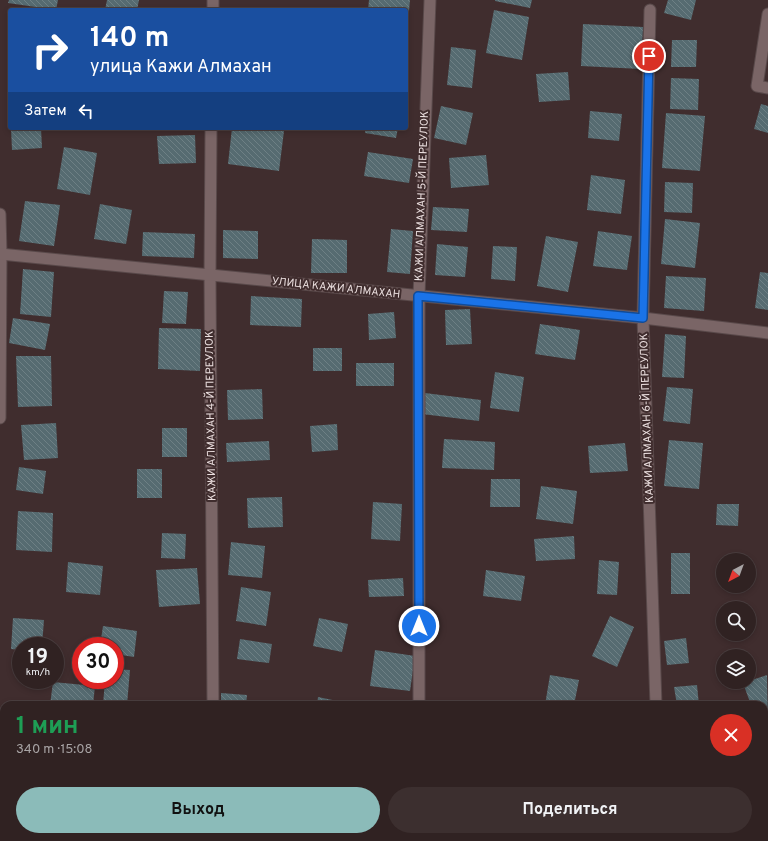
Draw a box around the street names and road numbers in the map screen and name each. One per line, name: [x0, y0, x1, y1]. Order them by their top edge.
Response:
street label: КАЖИ АЛМАХАН 5-Й ПЕРЕУЛОК: [411, 111, 432, 281]
street label: УЛИЦА КАЖИ АЛМАХАН: [271, 274, 401, 302]
street label: КАЖИ АЛМАХАН 4-Й ПЕРЕУЛОК: [202, 331, 219, 501]
street label: КАЖИ АЛМАХАН 6-Й ПЕРЕУЛОК: [636, 333, 657, 503]

